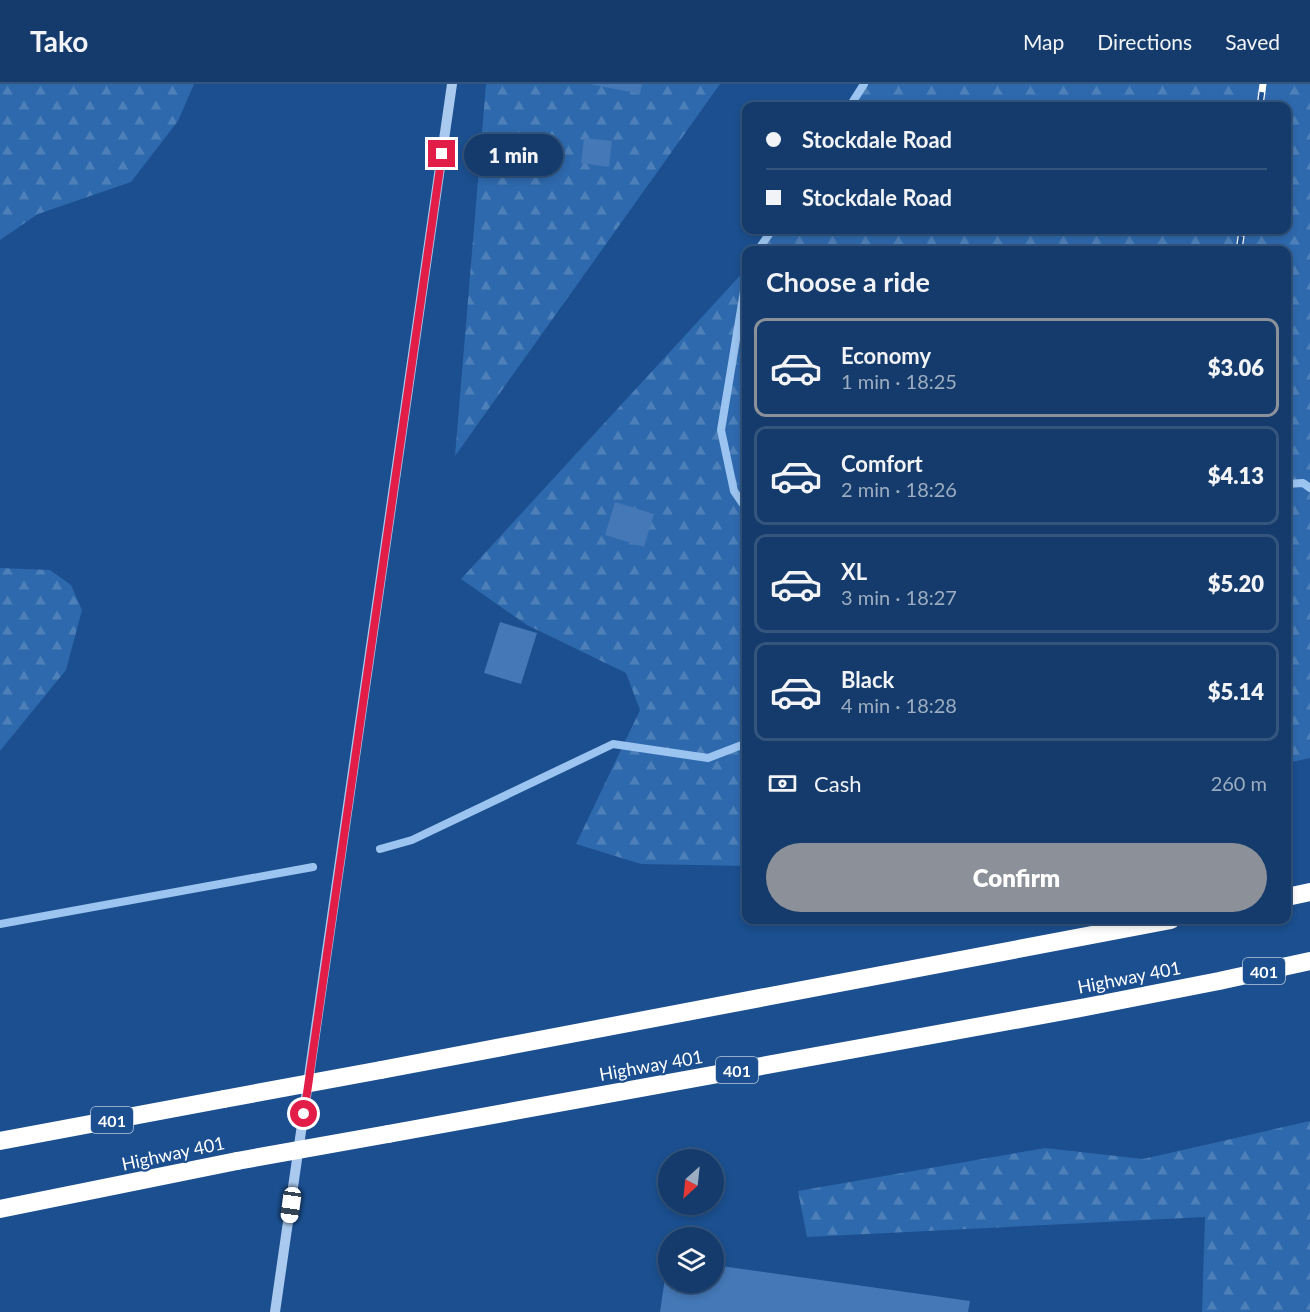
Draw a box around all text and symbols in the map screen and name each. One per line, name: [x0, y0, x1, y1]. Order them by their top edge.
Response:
text: Tako: [30, 24, 88, 58]
text: Map: [1023, 29, 1064, 54]
text: Directions: [1097, 29, 1192, 54]
text: Saved: [1225, 29, 1280, 54]
text: Stockdale Road: [802, 126, 952, 153]
callout: 1 min: [463, 133, 562, 175]
route end: [428, 140, 455, 167]
text: 1 min: [489, 143, 538, 167]
text: Stockdale Road: [802, 184, 952, 211]
text: Choose a ride: [766, 265, 930, 298]
icon: car: [769, 341, 823, 395]
text: Economy: [841, 342, 931, 369]
text: $3.06: [1208, 354, 1264, 381]
text: 1 min · 18:25: [841, 369, 957, 393]
icon: car: [769, 449, 823, 503]
text: Comfort: [841, 450, 923, 477]
text: $4.13: [1208, 462, 1264, 489]
text: 2 min · 18:26: [841, 477, 957, 501]
icon: car: [769, 557, 823, 611]
text: XL: [841, 558, 867, 585]
text: $5.20: [1208, 570, 1264, 597]
text: 3 min · 18:27: [841, 585, 957, 609]
icon: car: [769, 665, 823, 719]
text: Black: [841, 666, 894, 693]
text: $5.14: [1208, 678, 1264, 705]
text: 4 min · 18:28: [841, 693, 957, 717]
icon: cash: [766, 767, 799, 800]
text: Cash: [814, 770, 861, 797]
text: 260 m: [1211, 771, 1267, 795]
button: Confirm: [766, 843, 1267, 912]
street label: Highway 401: [1075, 956, 1183, 998]
road number: 401: [1243, 958, 1285, 984]
street label: Highway 401: [597, 1045, 705, 1085]
road number: 401: [716, 1057, 758, 1083]
route start: [290, 1100, 317, 1127]
road number: 401: [91, 1107, 133, 1133]
street label: Highway 401: [119, 1131, 227, 1175]
north arrow: [658, 1149, 724, 1215]
map controls: [658, 1149, 724, 1293]
car: [280, 1186, 302, 1224]
button: layers: [658, 1227, 724, 1293]

